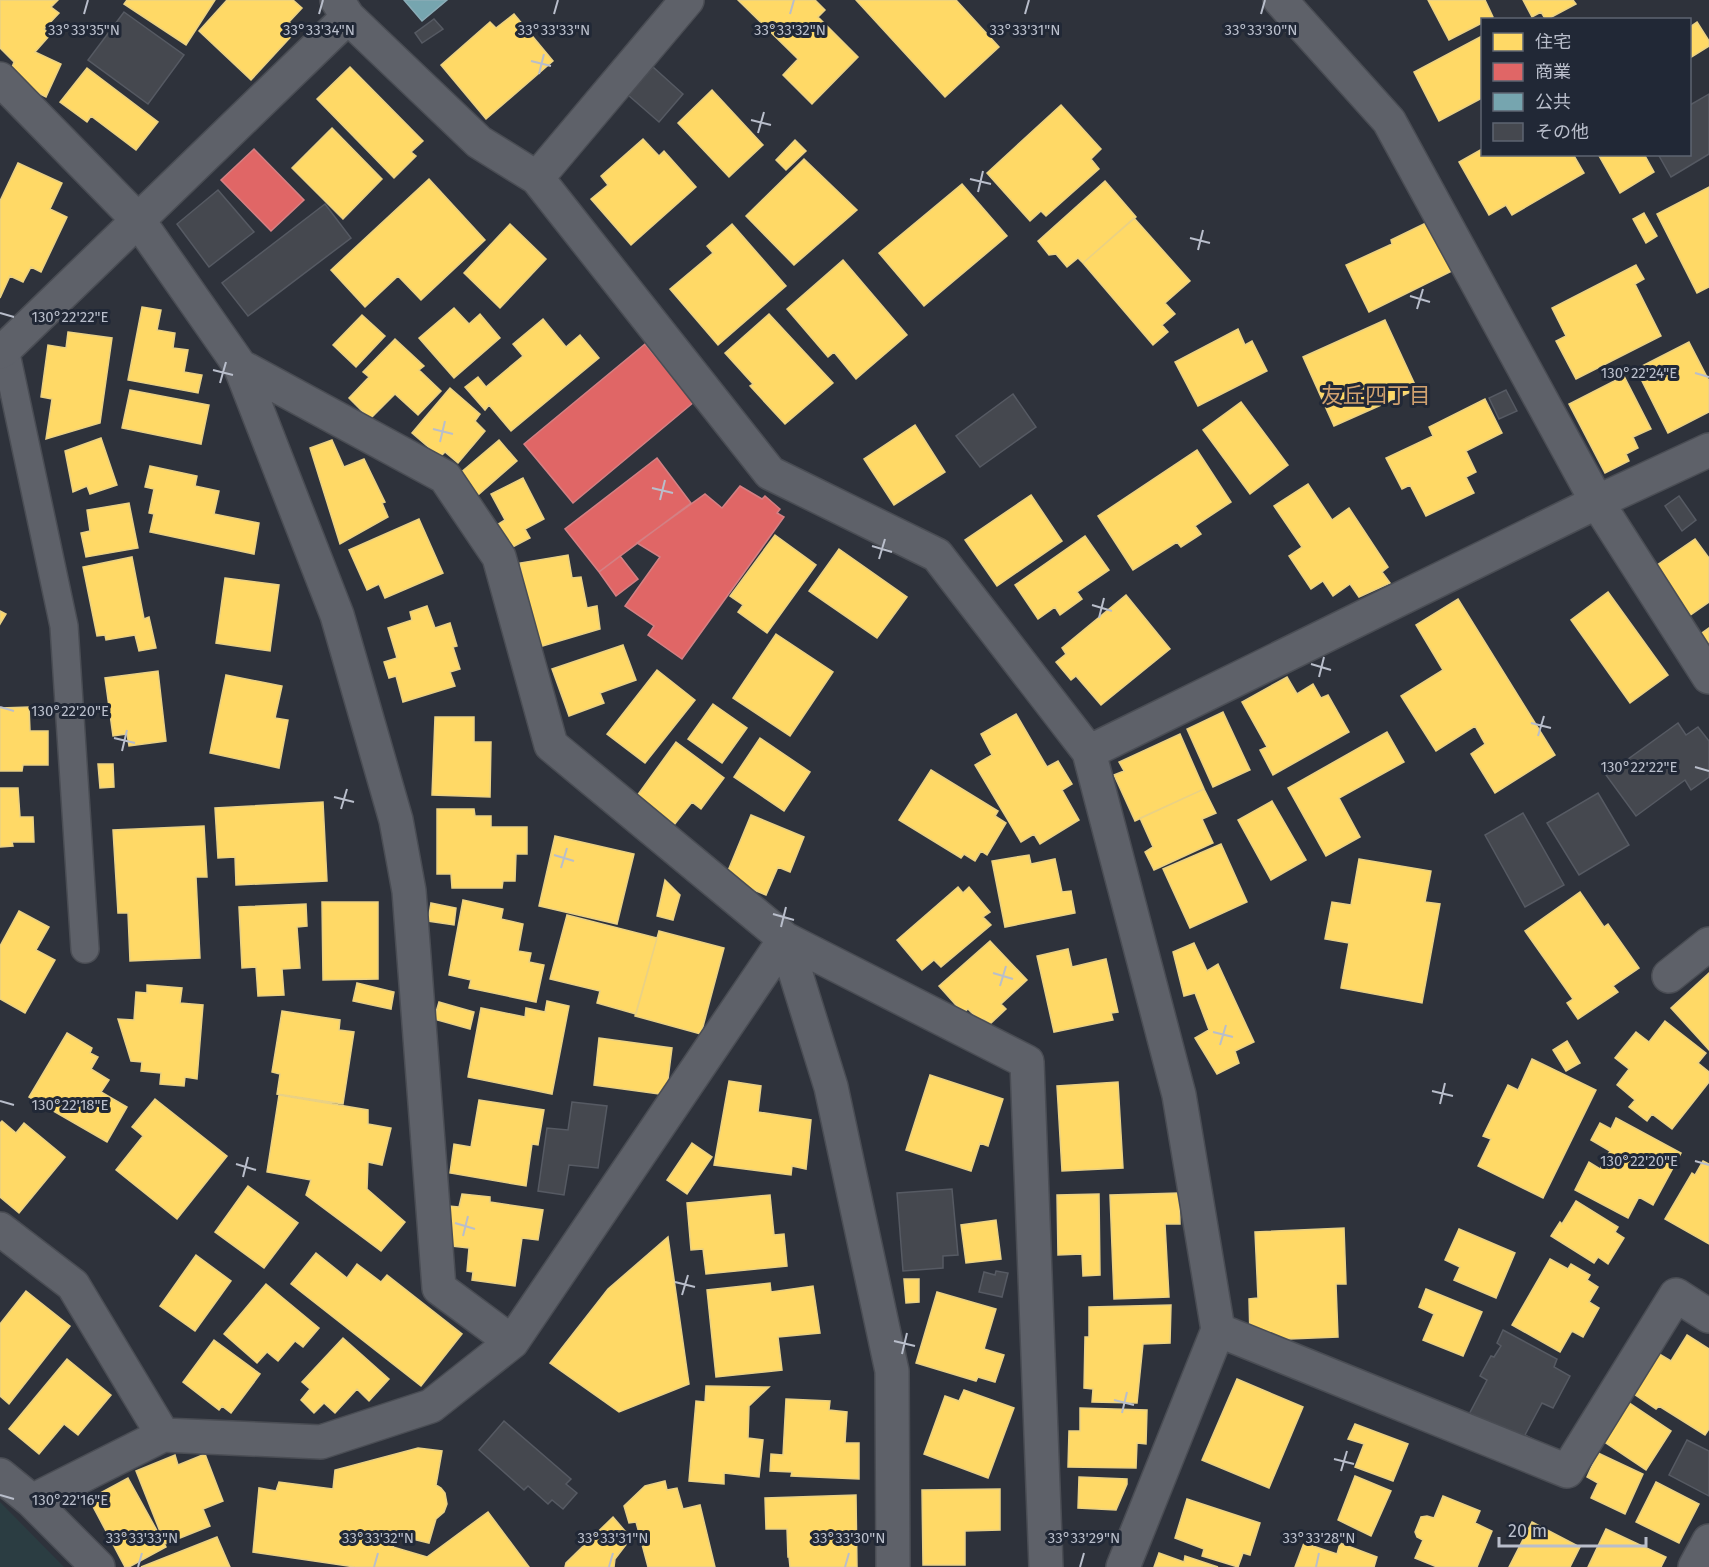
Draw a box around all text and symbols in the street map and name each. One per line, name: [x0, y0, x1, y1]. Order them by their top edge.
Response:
legend: [1481, 18, 1691, 156]
text: 33°33'35"N: [48, 21, 120, 39]
text: 33°33'34"N: [283, 21, 355, 39]
text: 33°33'33"N: [518, 21, 590, 39]
text: 33°33'32"N: [754, 21, 826, 39]
text: 33°33'31"N: [990, 21, 1060, 39]
text: 33°33'30"N: [1224, 21, 1298, 39]
text: 住宅: [1535, 31, 1571, 53]
text: 商業: [1535, 61, 1571, 83]
text: 公共: [1535, 91, 1571, 113]
text: その他: [1535, 121, 1589, 143]
text: 130°22'22"E: [31, 308, 109, 326]
text: 130°22'24"E: [1601, 364, 1677, 382]
district label: 友丘四丁目: [1321, 382, 1431, 409]
text: 130°22'20"E: [31, 702, 109, 720]
text: 130°22'22"E: [1600, 758, 1678, 776]
text: 130°22'18"E: [32, 1096, 108, 1114]
text: 130°22'20"E: [1600, 1152, 1678, 1170]
text: 130°22'16"E: [32, 1491, 108, 1509]
scale bar: [1499, 1510, 1646, 1548]
text: 20 m: [1508, 1520, 1547, 1542]
text: 33°33'33"N: [106, 1529, 178, 1547]
text: 33°33'32"N: [342, 1529, 414, 1547]
text: 33°33'31"N: [578, 1529, 648, 1547]
text: 33°33'30"N: [812, 1529, 886, 1547]
text: 33°33'29"N: [1048, 1529, 1120, 1547]
text: 33°33'28"N: [1283, 1529, 1355, 1547]

